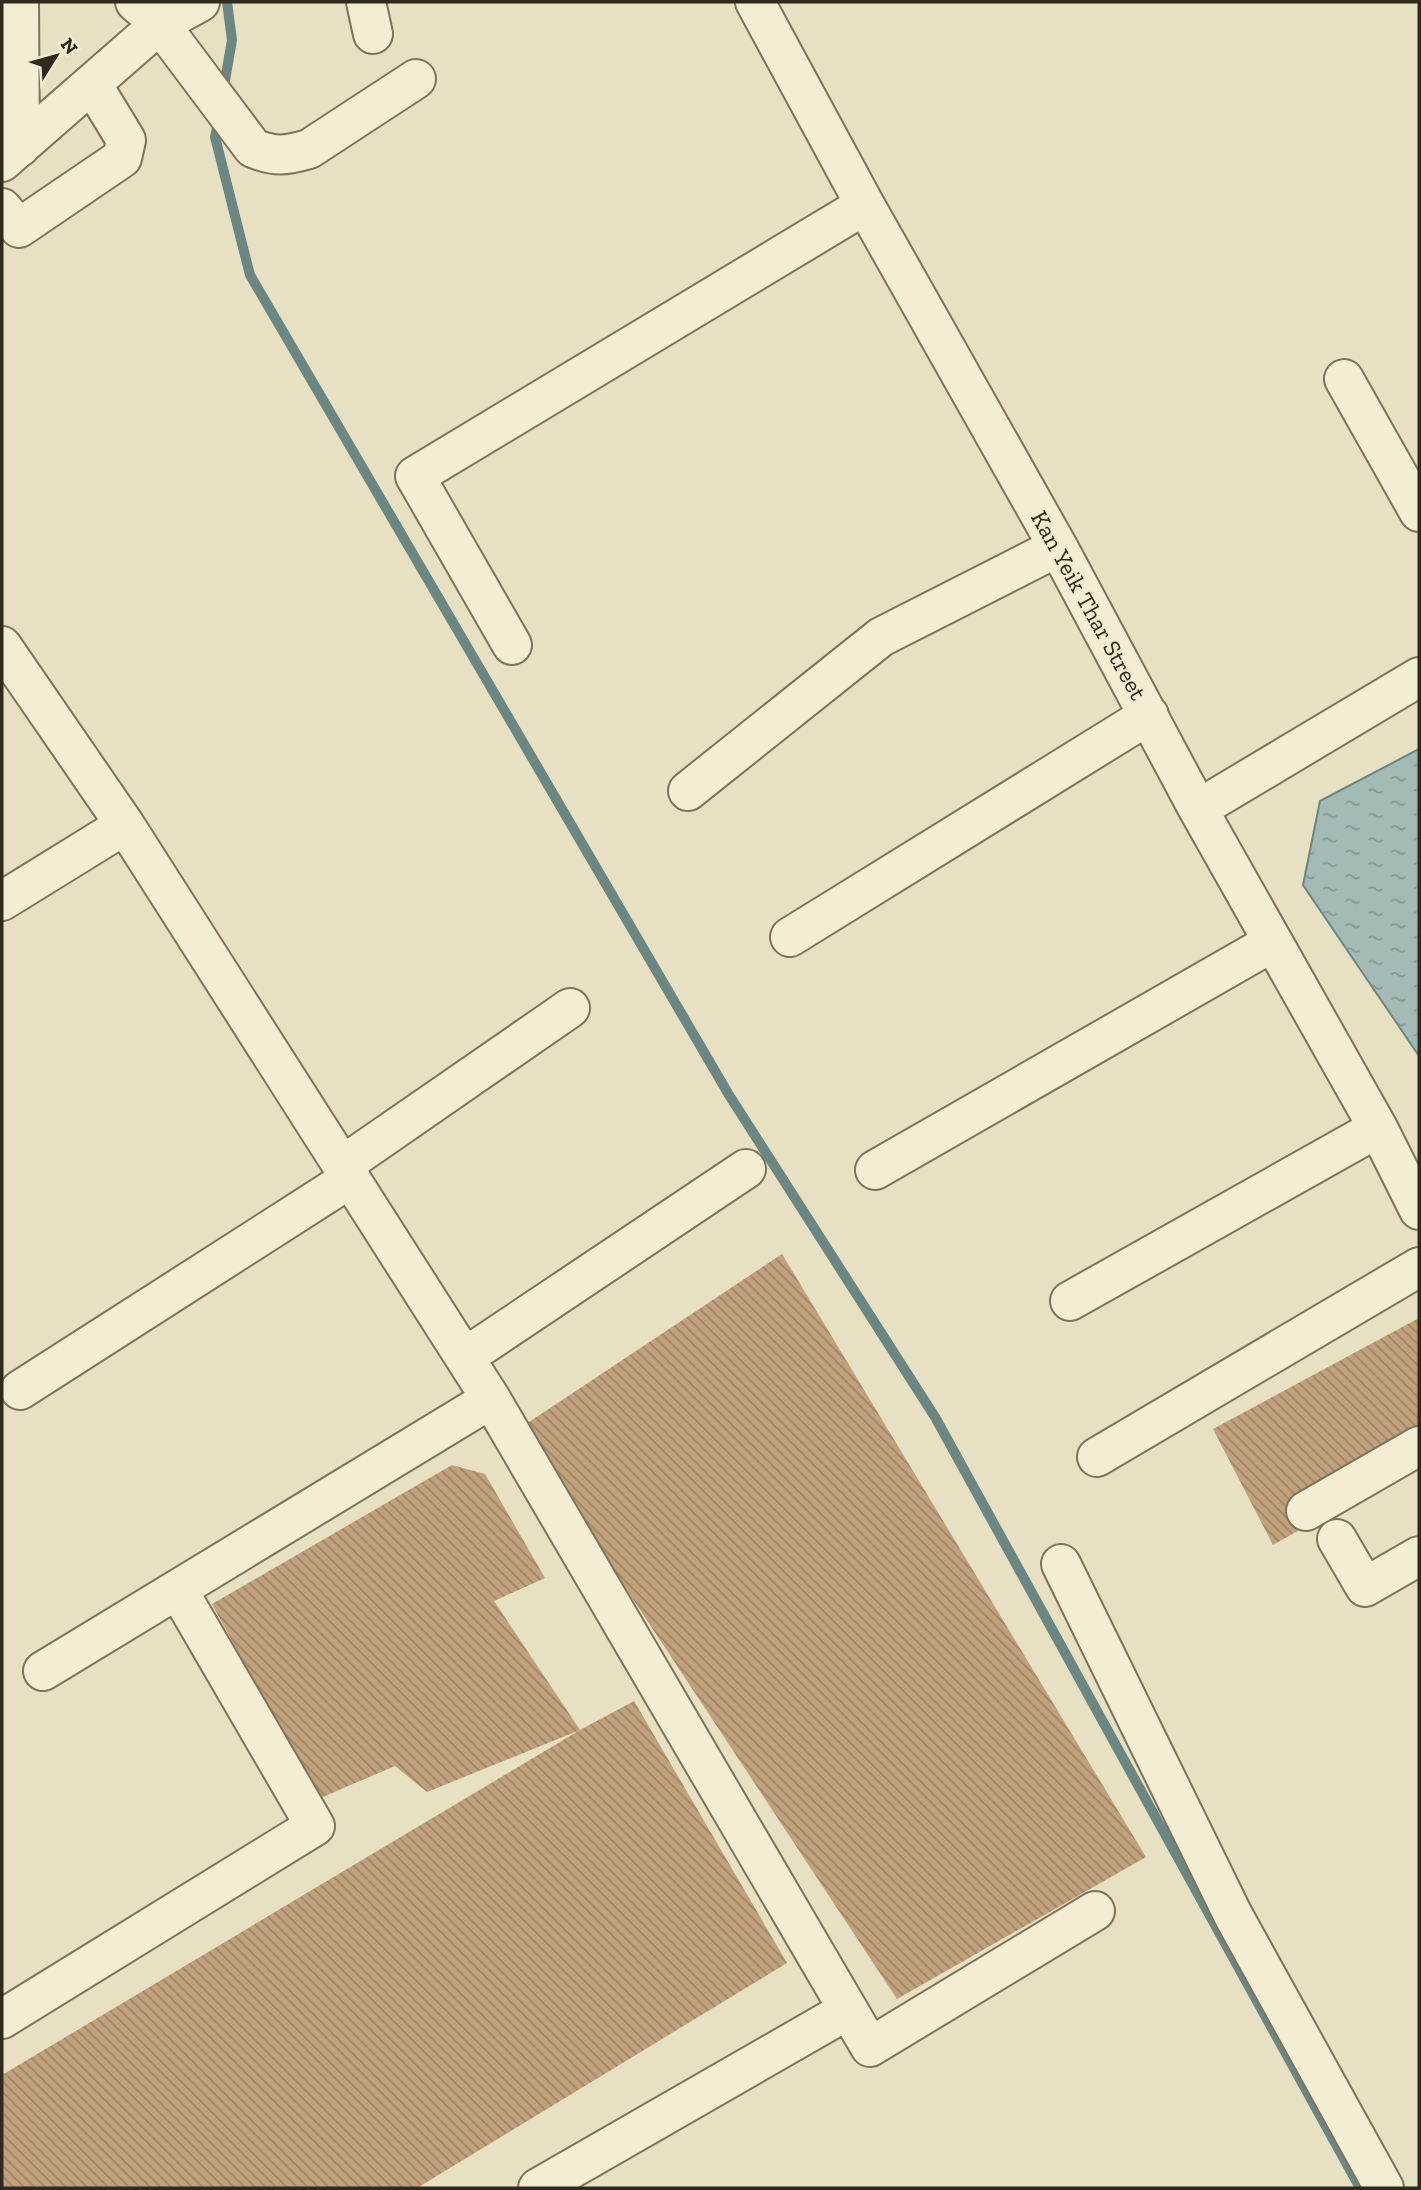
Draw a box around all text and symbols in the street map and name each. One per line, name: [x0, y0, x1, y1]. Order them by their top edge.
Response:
north arrow: [21, 21, 91, 91]
text: N: [56, 33, 83, 59]
street label: Kan Yeik Thar Street: [1025, 505, 1153, 705]

